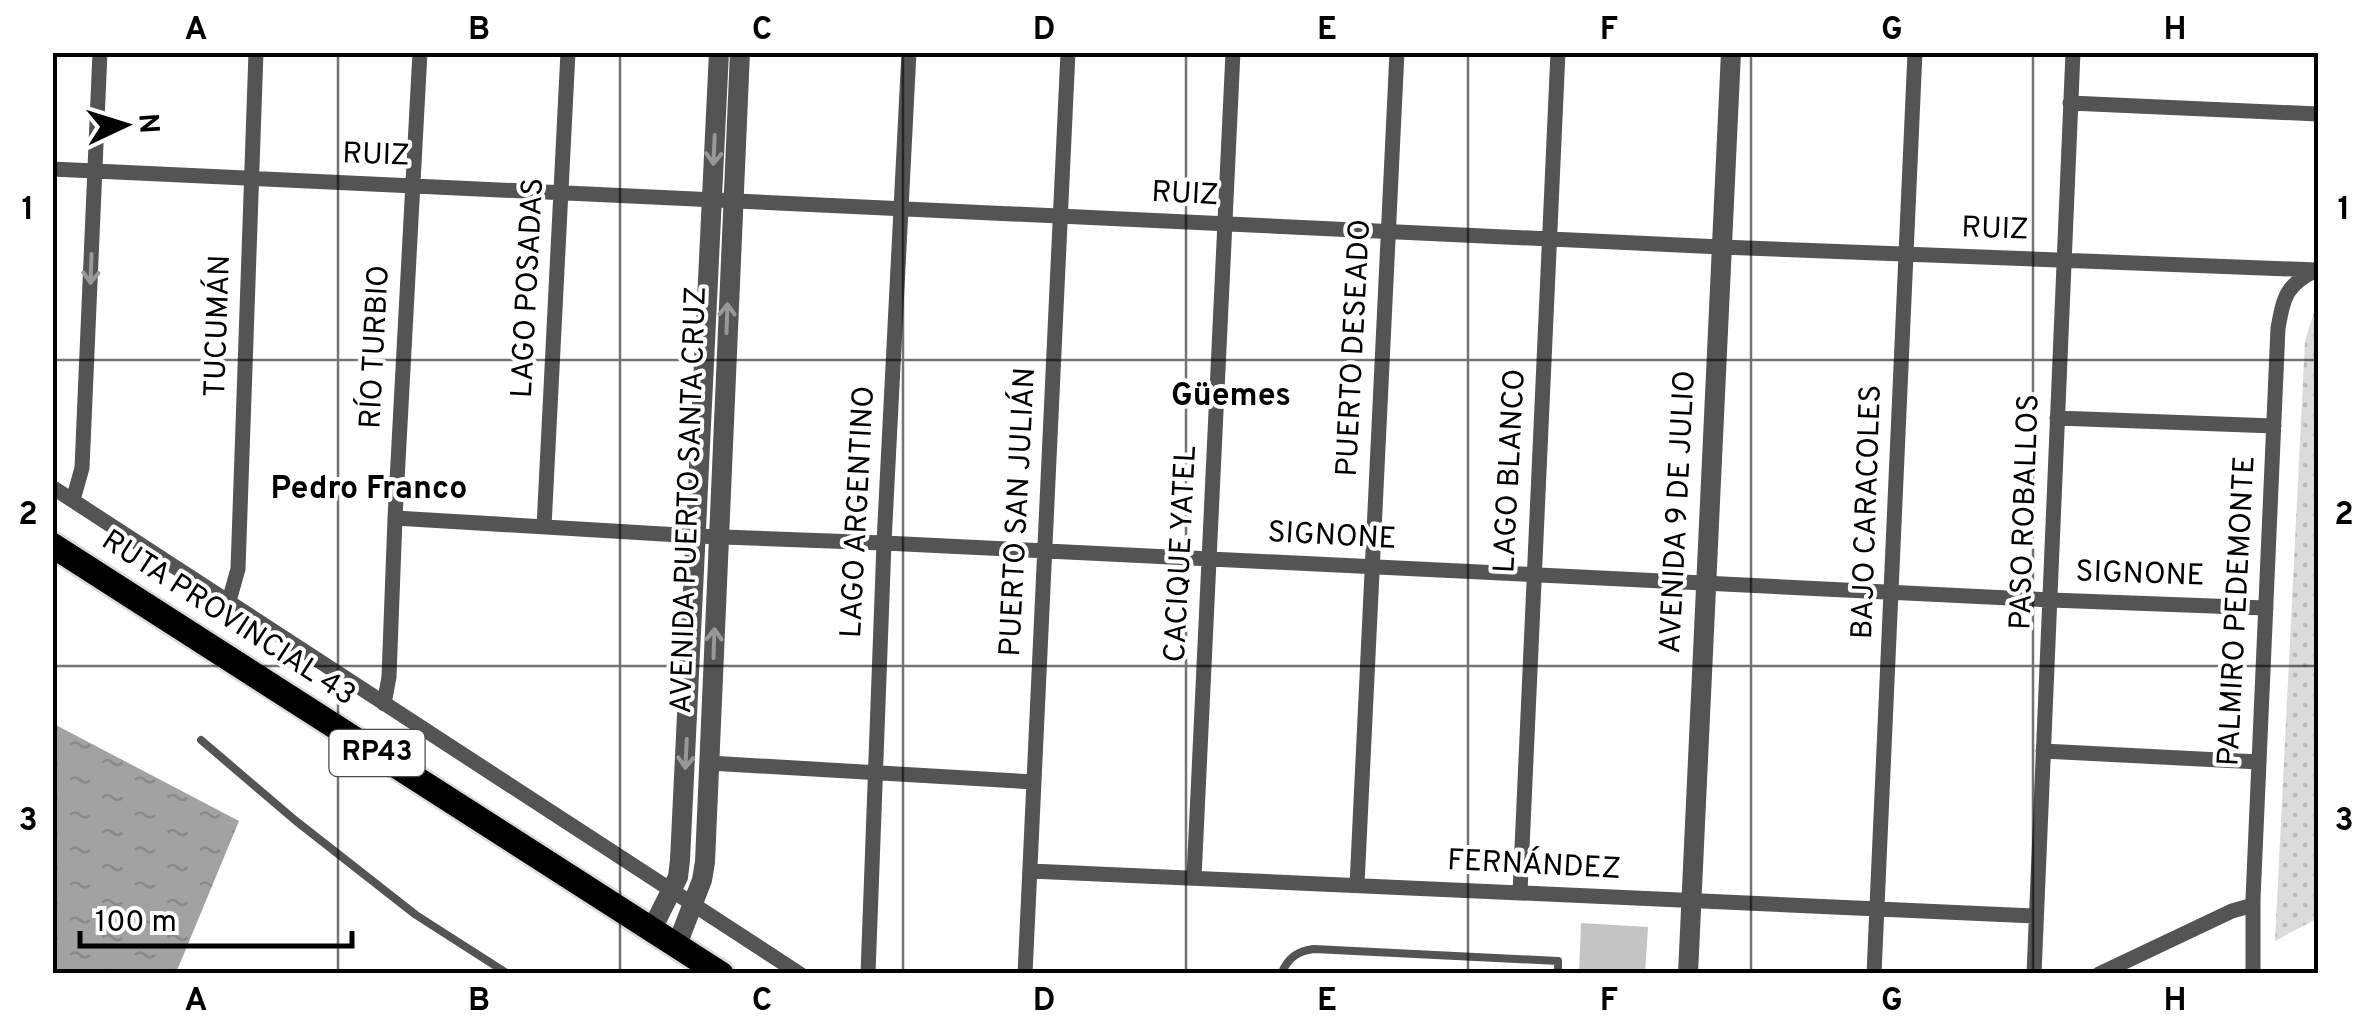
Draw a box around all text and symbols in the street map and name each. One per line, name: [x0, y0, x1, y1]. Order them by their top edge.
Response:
text: A: [185, 11, 207, 51]
text: B: [468, 11, 490, 51]
text: C: [752, 11, 772, 51]
text: D: [1033, 11, 1055, 51]
text: E: [1317, 11, 1337, 51]
text: F: [1600, 11, 1618, 51]
text: G: [1881, 11, 1903, 51]
text: H: [2163, 11, 2187, 51]
north arrow: [75, 75, 175, 175]
text: N: [128, 112, 166, 135]
one-way arrow: [704, 133, 723, 165]
street label: RUIZ: [342, 136, 410, 176]
street label: RUIZ: [1150, 175, 1220, 215]
street label: LAGO POSADAS: [505, 177, 553, 399]
text: 1: [22, 191, 34, 231]
text: 1: [2338, 191, 2350, 231]
street label: RUIZ: [1961, 210, 2029, 250]
street label: PUERTO DESEADO: [1330, 218, 1380, 478]
one-way arrow: [81, 252, 100, 284]
street label: TUCUMÁN: [196, 254, 240, 398]
street label: RÍO TURBIO: [351, 264, 399, 430]
street label: AVENIDA PUERTO SANTA CRUZ: [664, 286, 716, 714]
one-way arrow: [718, 302, 737, 334]
street label: PUERTO SAN JULIÁN: [991, 366, 1045, 657]
street label: LAGO BLANCO: [1487, 368, 1535, 574]
street label: AVENIDA 9 DE JULIO: [1653, 369, 1705, 655]
district label: Güemes: [1171, 377, 1291, 417]
street label: BAJO CARACOLES: [1845, 384, 1891, 640]
street label: LAGO ARGENTINO: [834, 385, 884, 639]
street label: PASO ROBALLOS: [2003, 393, 2049, 631]
street label: CACIQUE YATEL: [1158, 445, 1206, 663]
street label: PALMIRO PEDEMONTE: [2211, 455, 2265, 767]
district label: Pedro Franco: [271, 470, 467, 510]
text: 2: [18, 496, 38, 536]
text: 2: [2334, 496, 2354, 536]
street label: SIGNONE: [1267, 515, 1397, 559]
street label: RUTA PROVINCIAL 43: [94, 523, 362, 715]
street label: SIGNONE: [2075, 554, 2205, 596]
one-way arrow: [705, 627, 724, 659]
road number: RP43: [330, 730, 424, 776]
one-way arrow: [676, 738, 695, 770]
text: 3: [18, 802, 38, 842]
text: 3: [2334, 802, 2354, 842]
street label: FERNÁNDEZ: [1446, 841, 1622, 889]
scale bar: [80, 886, 352, 948]
text: 100 m: [95, 905, 177, 942]
text: A: [185, 982, 207, 1022]
text: B: [468, 982, 490, 1022]
text: C: [752, 982, 772, 1022]
text: D: [1033, 982, 1055, 1022]
text: E: [1317, 982, 1337, 1022]
text: F: [1600, 982, 1618, 1022]
text: G: [1881, 982, 1903, 1022]
text: H: [2163, 982, 2187, 1022]

